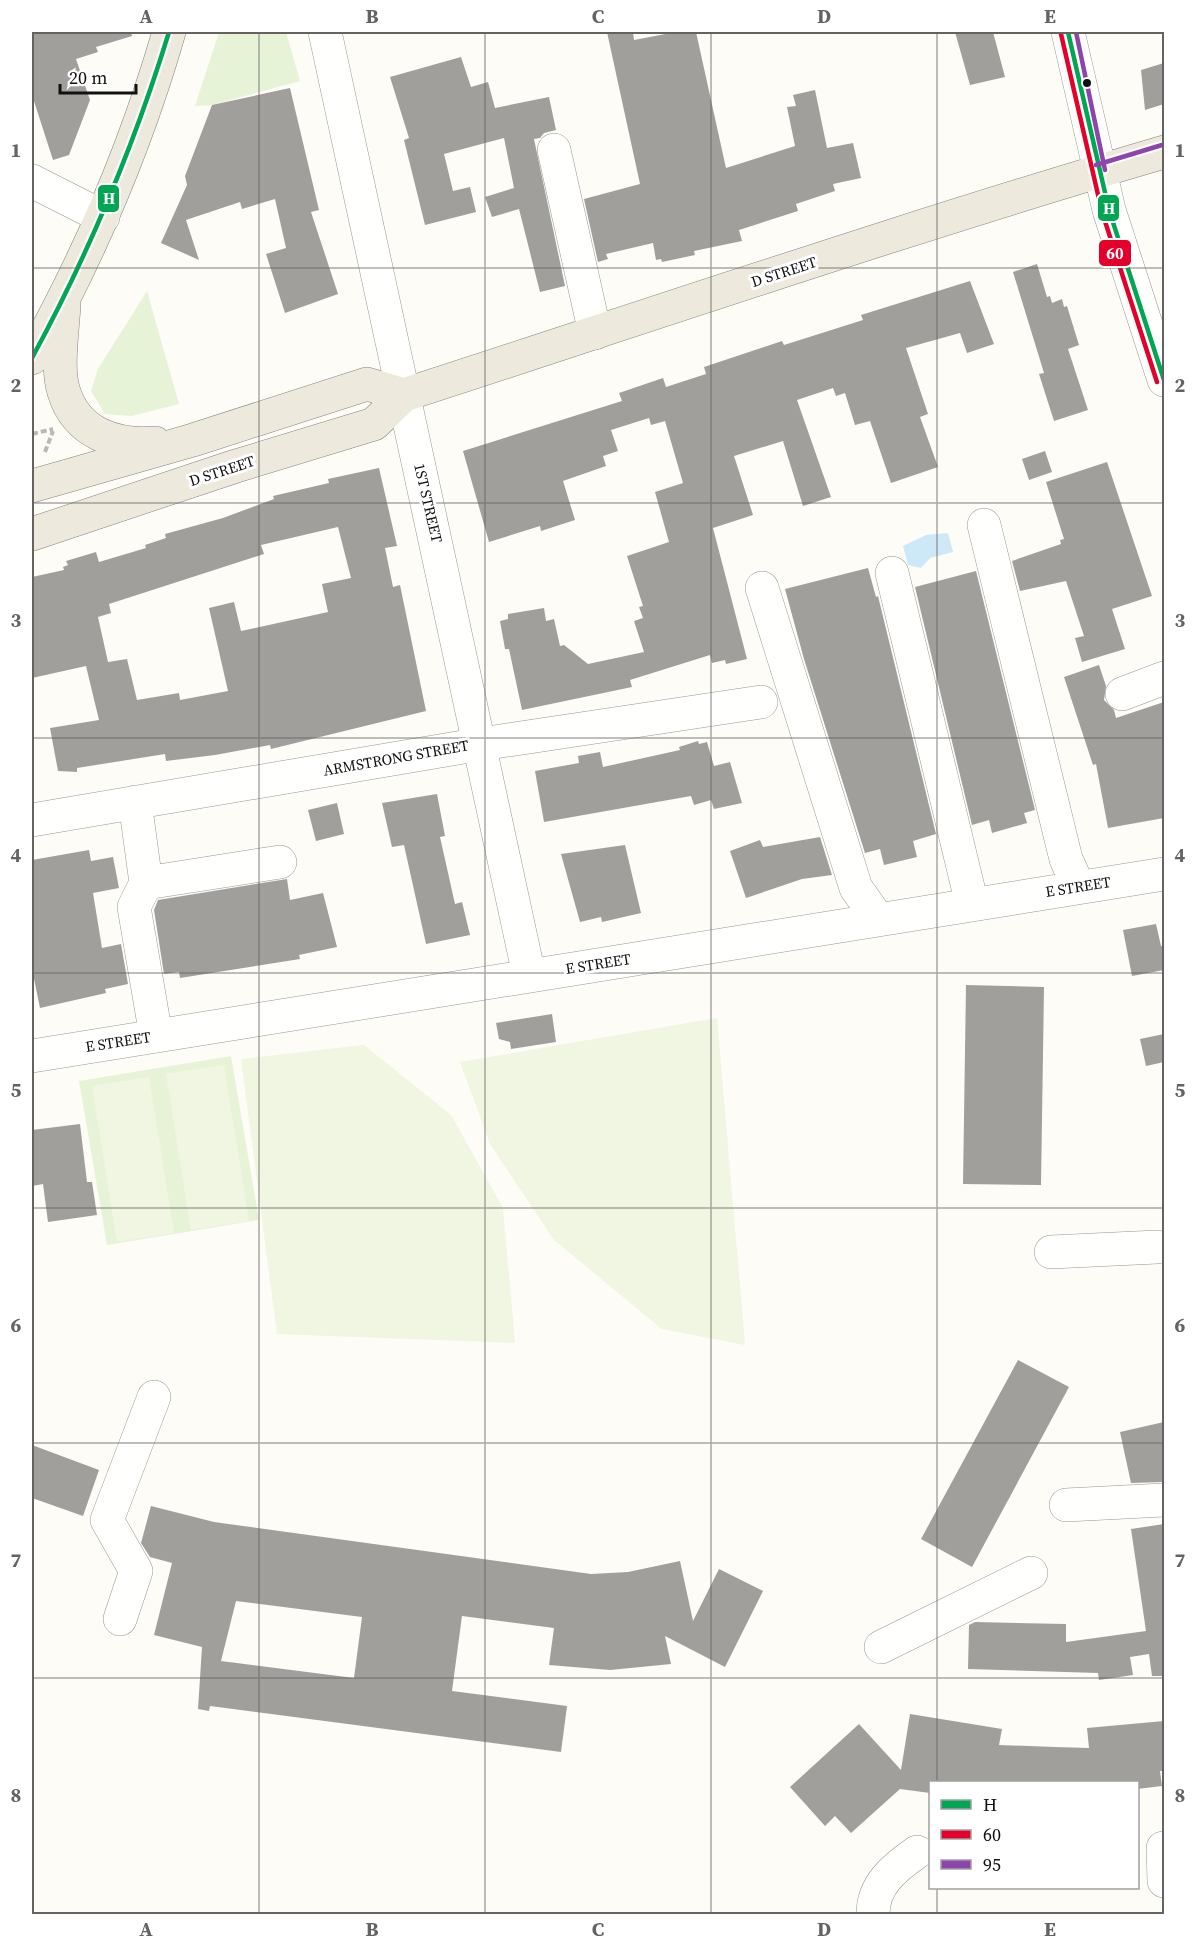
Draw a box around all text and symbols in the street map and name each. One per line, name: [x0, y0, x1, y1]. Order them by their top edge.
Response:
text: A: [139, 2, 153, 30]
text: B: [365, 2, 379, 30]
text: C: [592, 2, 604, 30]
text: D: [817, 2, 831, 30]
text: E: [1044, 2, 1056, 30]
scale bar: [60, 57, 136, 95]
text: 20 m: [69, 65, 107, 90]
unlabelled marker: [1081, 77, 1093, 89]
text: 1: [11, 136, 21, 164]
text: 1: [1175, 136, 1185, 164]
line badge: H: [97, 184, 120, 213]
text: H: [103, 187, 115, 209]
line badge: H: [1097, 194, 1120, 222]
text: H: [1103, 197, 1115, 219]
line badge: 60: [1098, 239, 1132, 267]
text: 60: [1106, 242, 1124, 264]
street label: D STREET: [748, 251, 819, 292]
text: 2: [11, 371, 22, 399]
text: 2: [1175, 371, 1186, 399]
street label: D STREET: [186, 450, 257, 491]
street label: 1ST STREET: [409, 461, 448, 545]
text: 3: [11, 606, 22, 634]
text: 3: [1175, 606, 1186, 634]
street label: ARMSTRONG STREET: [321, 734, 470, 781]
text: 4: [11, 841, 22, 869]
text: 4: [1175, 841, 1186, 869]
street label: E STREET: [1044, 871, 1112, 902]
street label: E STREET: [564, 948, 632, 979]
street label: E STREET: [84, 1026, 152, 1057]
text: 5: [11, 1076, 22, 1104]
text: 5: [1175, 1076, 1186, 1104]
text: 6: [11, 1311, 22, 1339]
text: 6: [1175, 1311, 1186, 1339]
text: 7: [11, 1546, 22, 1574]
text: 7: [1175, 1546, 1186, 1574]
text: 8: [11, 1781, 21, 1809]
legend: [929, 1781, 1139, 1889]
text: 8: [1175, 1781, 1185, 1809]
text: H: [983, 1792, 997, 1817]
text: 60: [983, 1822, 1001, 1847]
text: 95: [983, 1852, 1001, 1877]
text: A: [139, 1915, 153, 1943]
text: B: [365, 1915, 379, 1943]
text: C: [592, 1915, 604, 1943]
text: D: [817, 1915, 831, 1943]
text: E: [1044, 1915, 1056, 1943]

